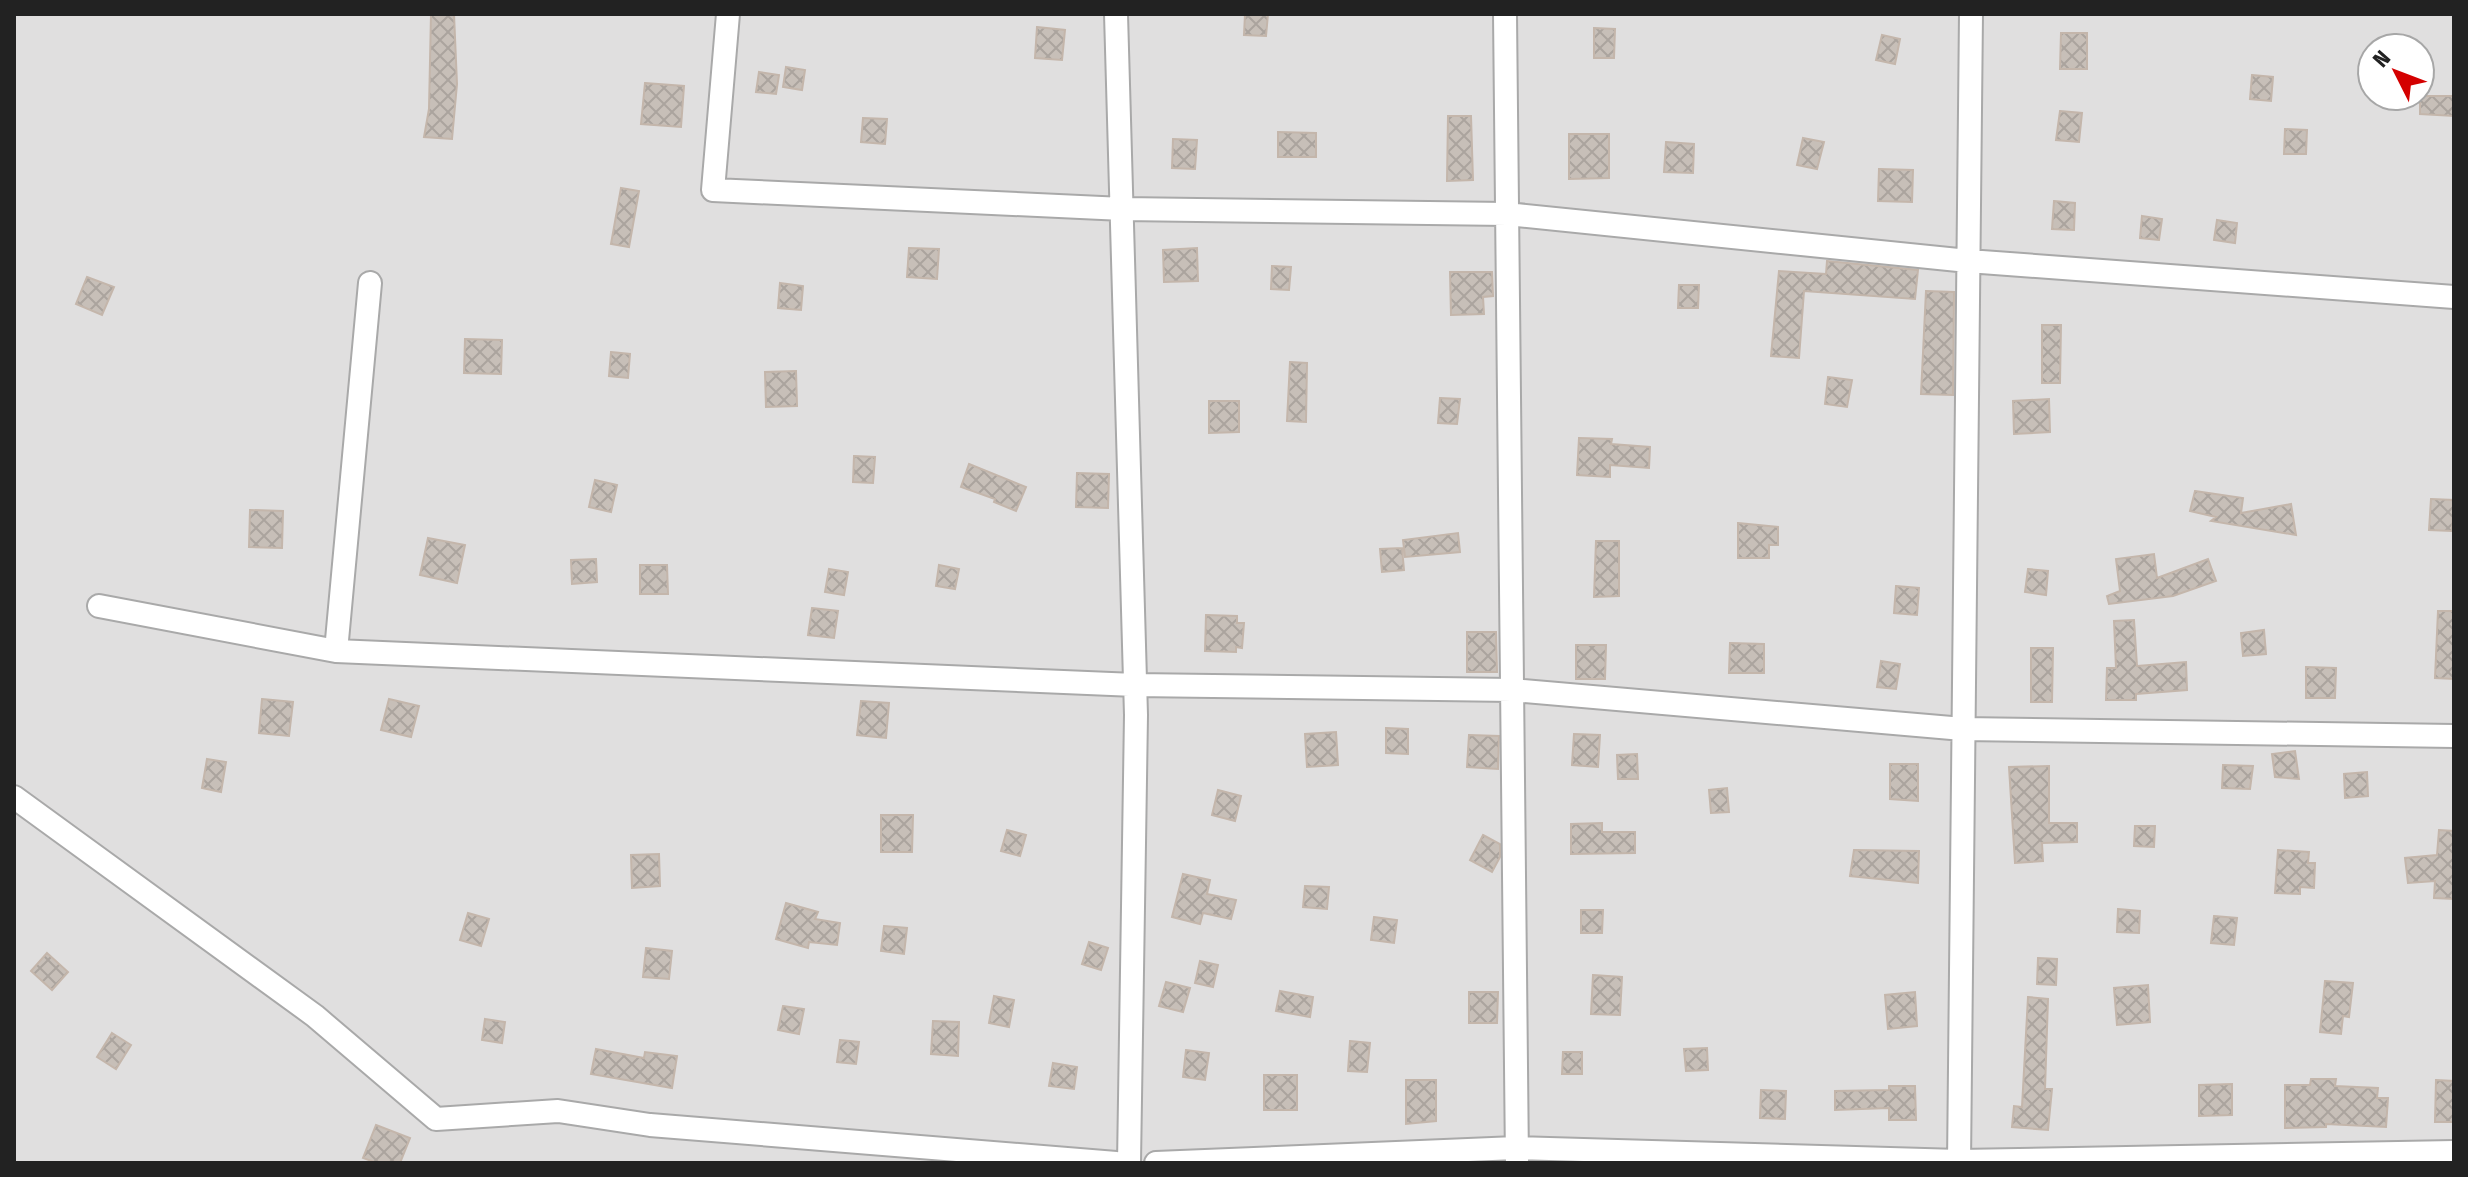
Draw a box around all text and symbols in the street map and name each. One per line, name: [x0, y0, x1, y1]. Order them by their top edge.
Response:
north arrow: [2356, 32, 2436, 112]
text: N: [2367, 45, 2396, 73]

